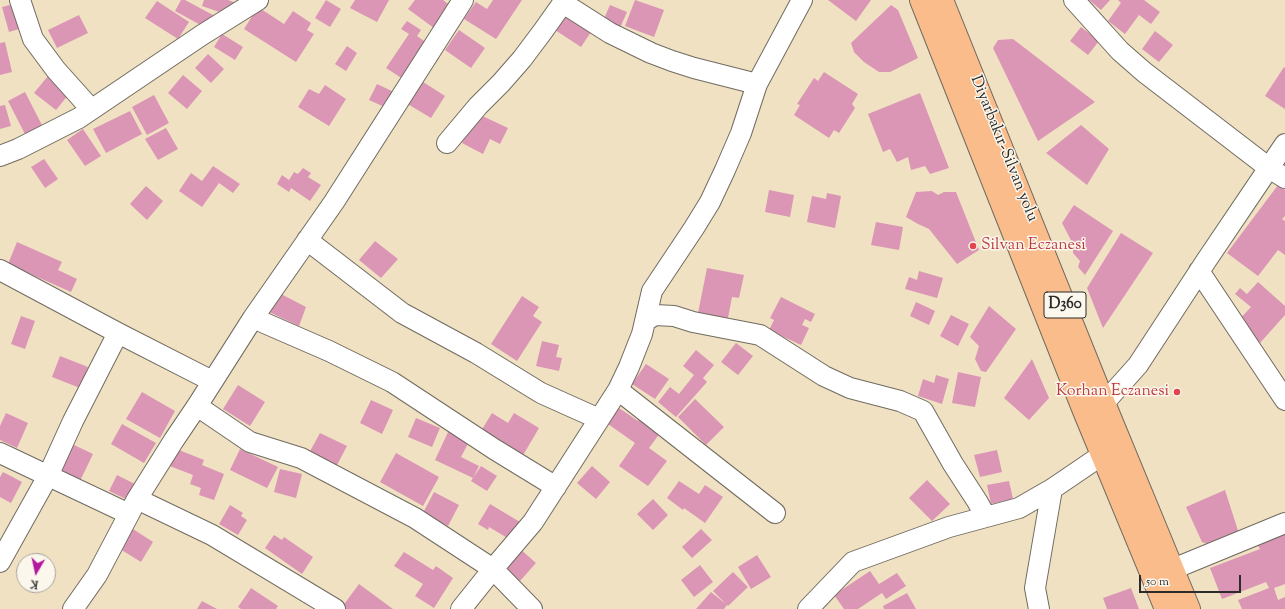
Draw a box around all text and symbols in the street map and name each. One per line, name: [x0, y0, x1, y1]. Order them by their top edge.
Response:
street label: Diyarbakır-Silvan yolu: [965, 73, 1041, 225]
place label: Silvan Eczanesi: [981, 236, 1086, 256]
marker: Silvan Eczanesi: [968, 241, 978, 251]
road number: D360: [1044, 292, 1086, 318]
place label: Korhan Eczanesi: [1056, 382, 1169, 402]
marker: Korhan Eczanesi: [1172, 387, 1182, 397]
north arrow: [16, 553, 56, 593]
scale bar: [1141, 567, 1243, 593]
text: 50 m: [1146, 573, 1169, 591]
text: K: [29, 575, 39, 592]

